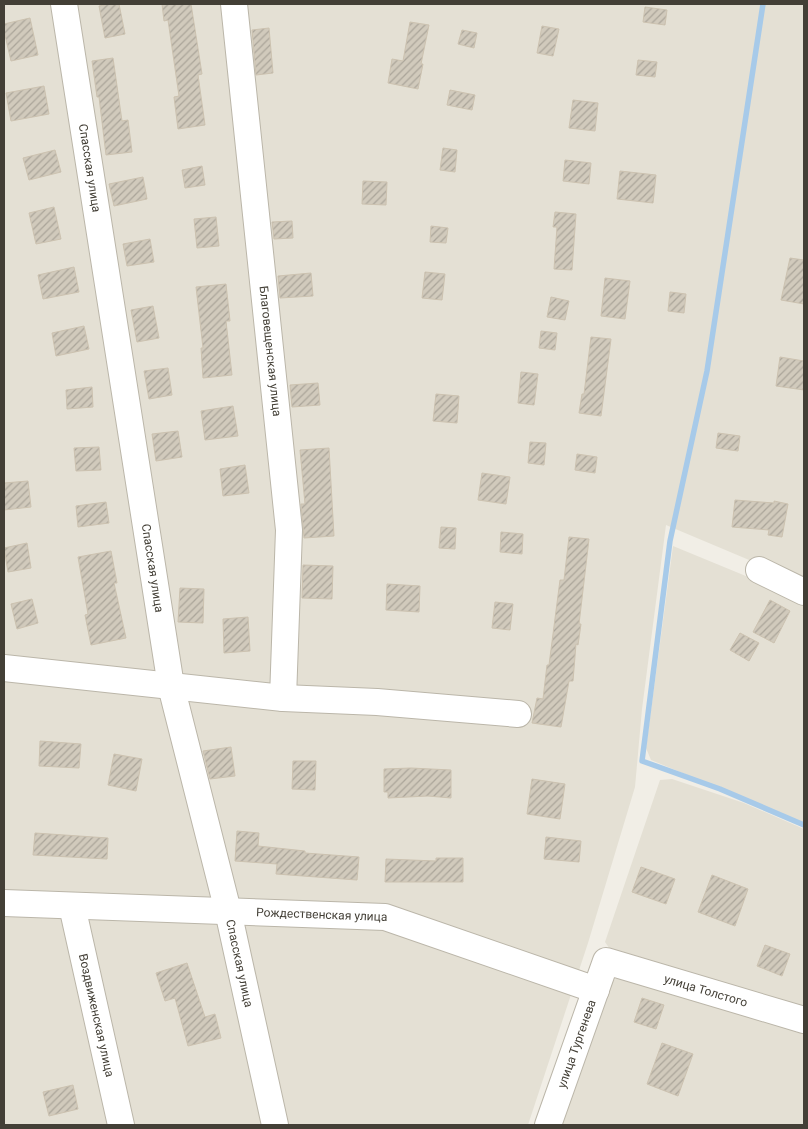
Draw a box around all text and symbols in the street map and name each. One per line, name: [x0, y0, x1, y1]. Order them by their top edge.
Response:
street label: Спасская улица: [76, 123, 104, 213]
street label: Благовещенская улица: [257, 285, 284, 417]
street label: Спасская улица: [139, 523, 166, 613]
street label: Рождественская улица: [256, 905, 388, 924]
street label: Спасская улица: [223, 918, 256, 1008]
street label: Воздвиженская улица: [76, 952, 117, 1078]
street label: улица Толстого: [662, 972, 749, 1010]
street label: улица Тургенева: [555, 998, 599, 1090]

